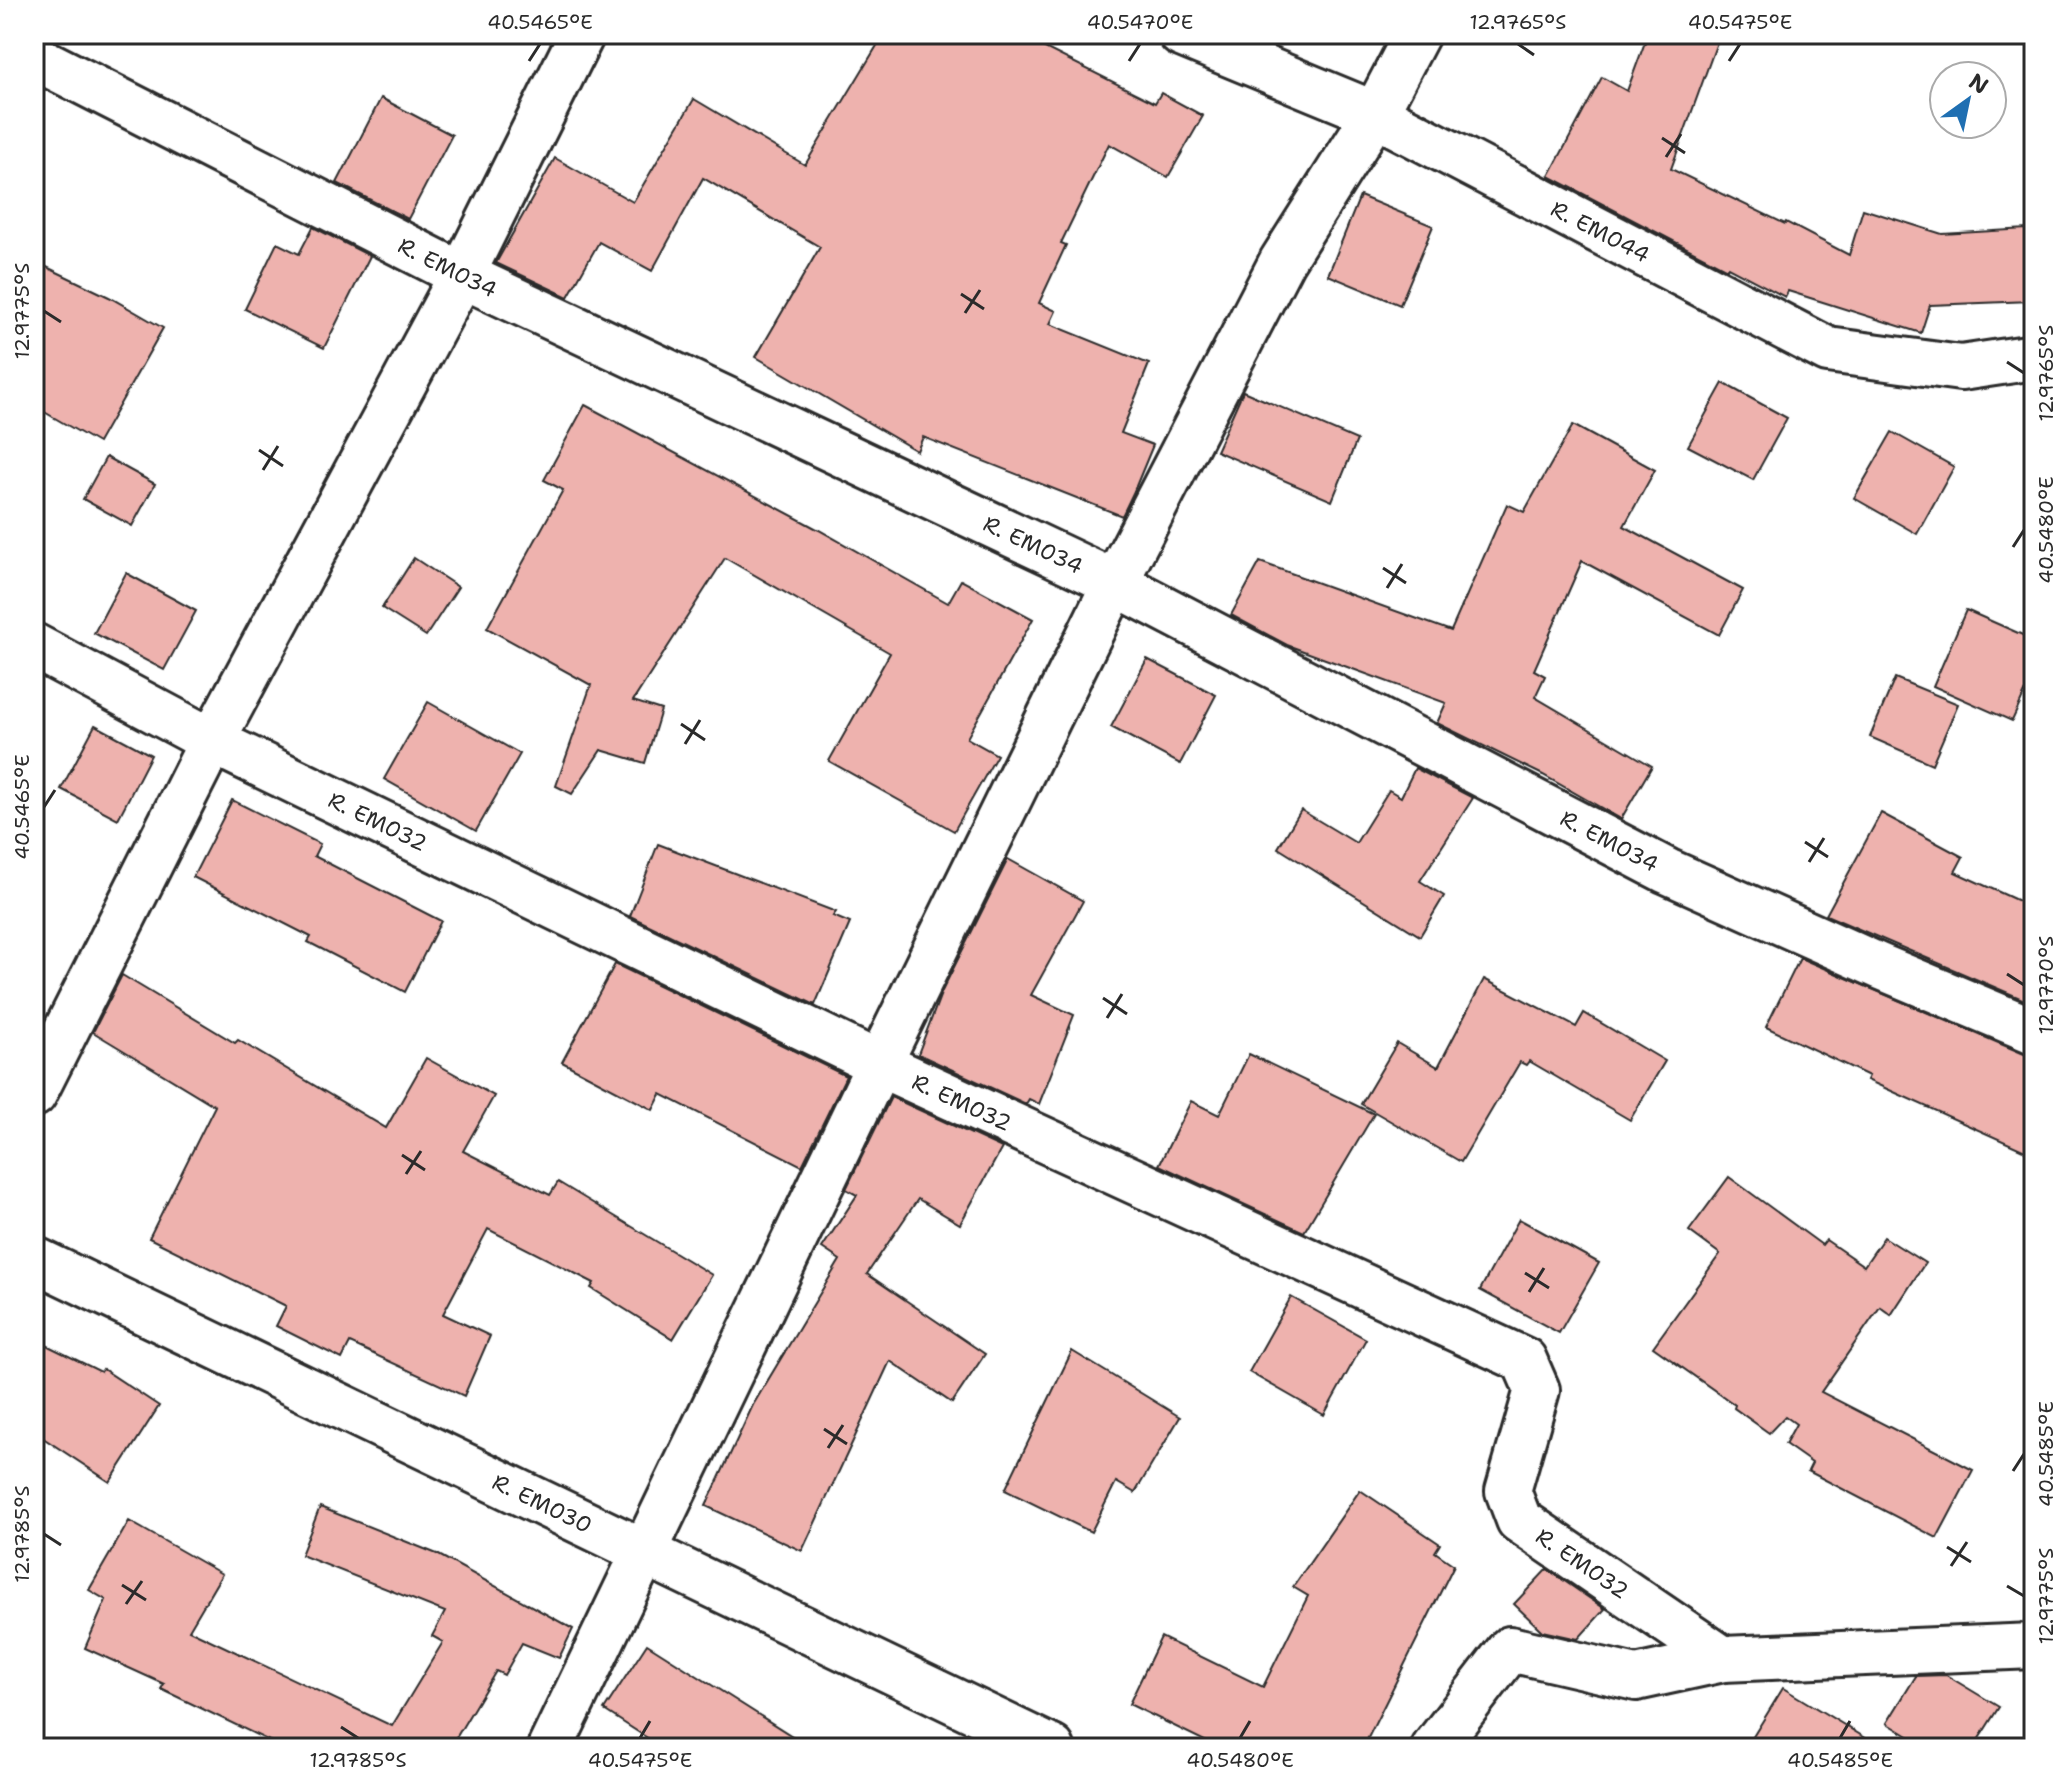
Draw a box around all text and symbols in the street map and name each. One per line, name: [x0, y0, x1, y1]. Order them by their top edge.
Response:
text: 40.5465°E: [487, 9, 593, 35]
text: 40.5470°E: [1087, 9, 1193, 35]
text: 12.9765°S: [1470, 9, 1566, 35]
text: 40.5475°E: [1688, 9, 1792, 35]
north arrow: [1928, 60, 2008, 140]
text: N: [1963, 67, 1994, 101]
street label: R. EM044: [1546, 194, 1655, 269]
street label: R. EM034: [393, 230, 502, 304]
text: 12.9775°S: [9, 263, 35, 359]
text: 12.9765°S: [2033, 325, 2059, 421]
text: 40.5480°E: [2033, 476, 2059, 584]
street label: R. EM034: [979, 509, 1088, 580]
text: 40.5465°E: [9, 754, 35, 860]
street label: R. EM032: [324, 785, 432, 857]
street label: R. EM034: [1555, 803, 1663, 879]
text: 12.9770°S: [2033, 936, 2059, 1034]
street label: R. EM032: [908, 1067, 1016, 1137]
text: 40.5485°E: [2033, 1401, 2059, 1507]
street label: R. EM030: [488, 1467, 597, 1539]
text: 12.9785°S: [9, 1485, 35, 1583]
street label: R. EM032: [1530, 1521, 1634, 1605]
text: 12.9775°S: [2033, 1548, 2059, 1644]
text: 12.9785°S: [309, 1747, 407, 1773]
text: 40.5475°E: [588, 1747, 692, 1773]
text: 40.5480°E: [1186, 1747, 1294, 1773]
text: 40.5485°E: [1787, 1747, 1893, 1773]

